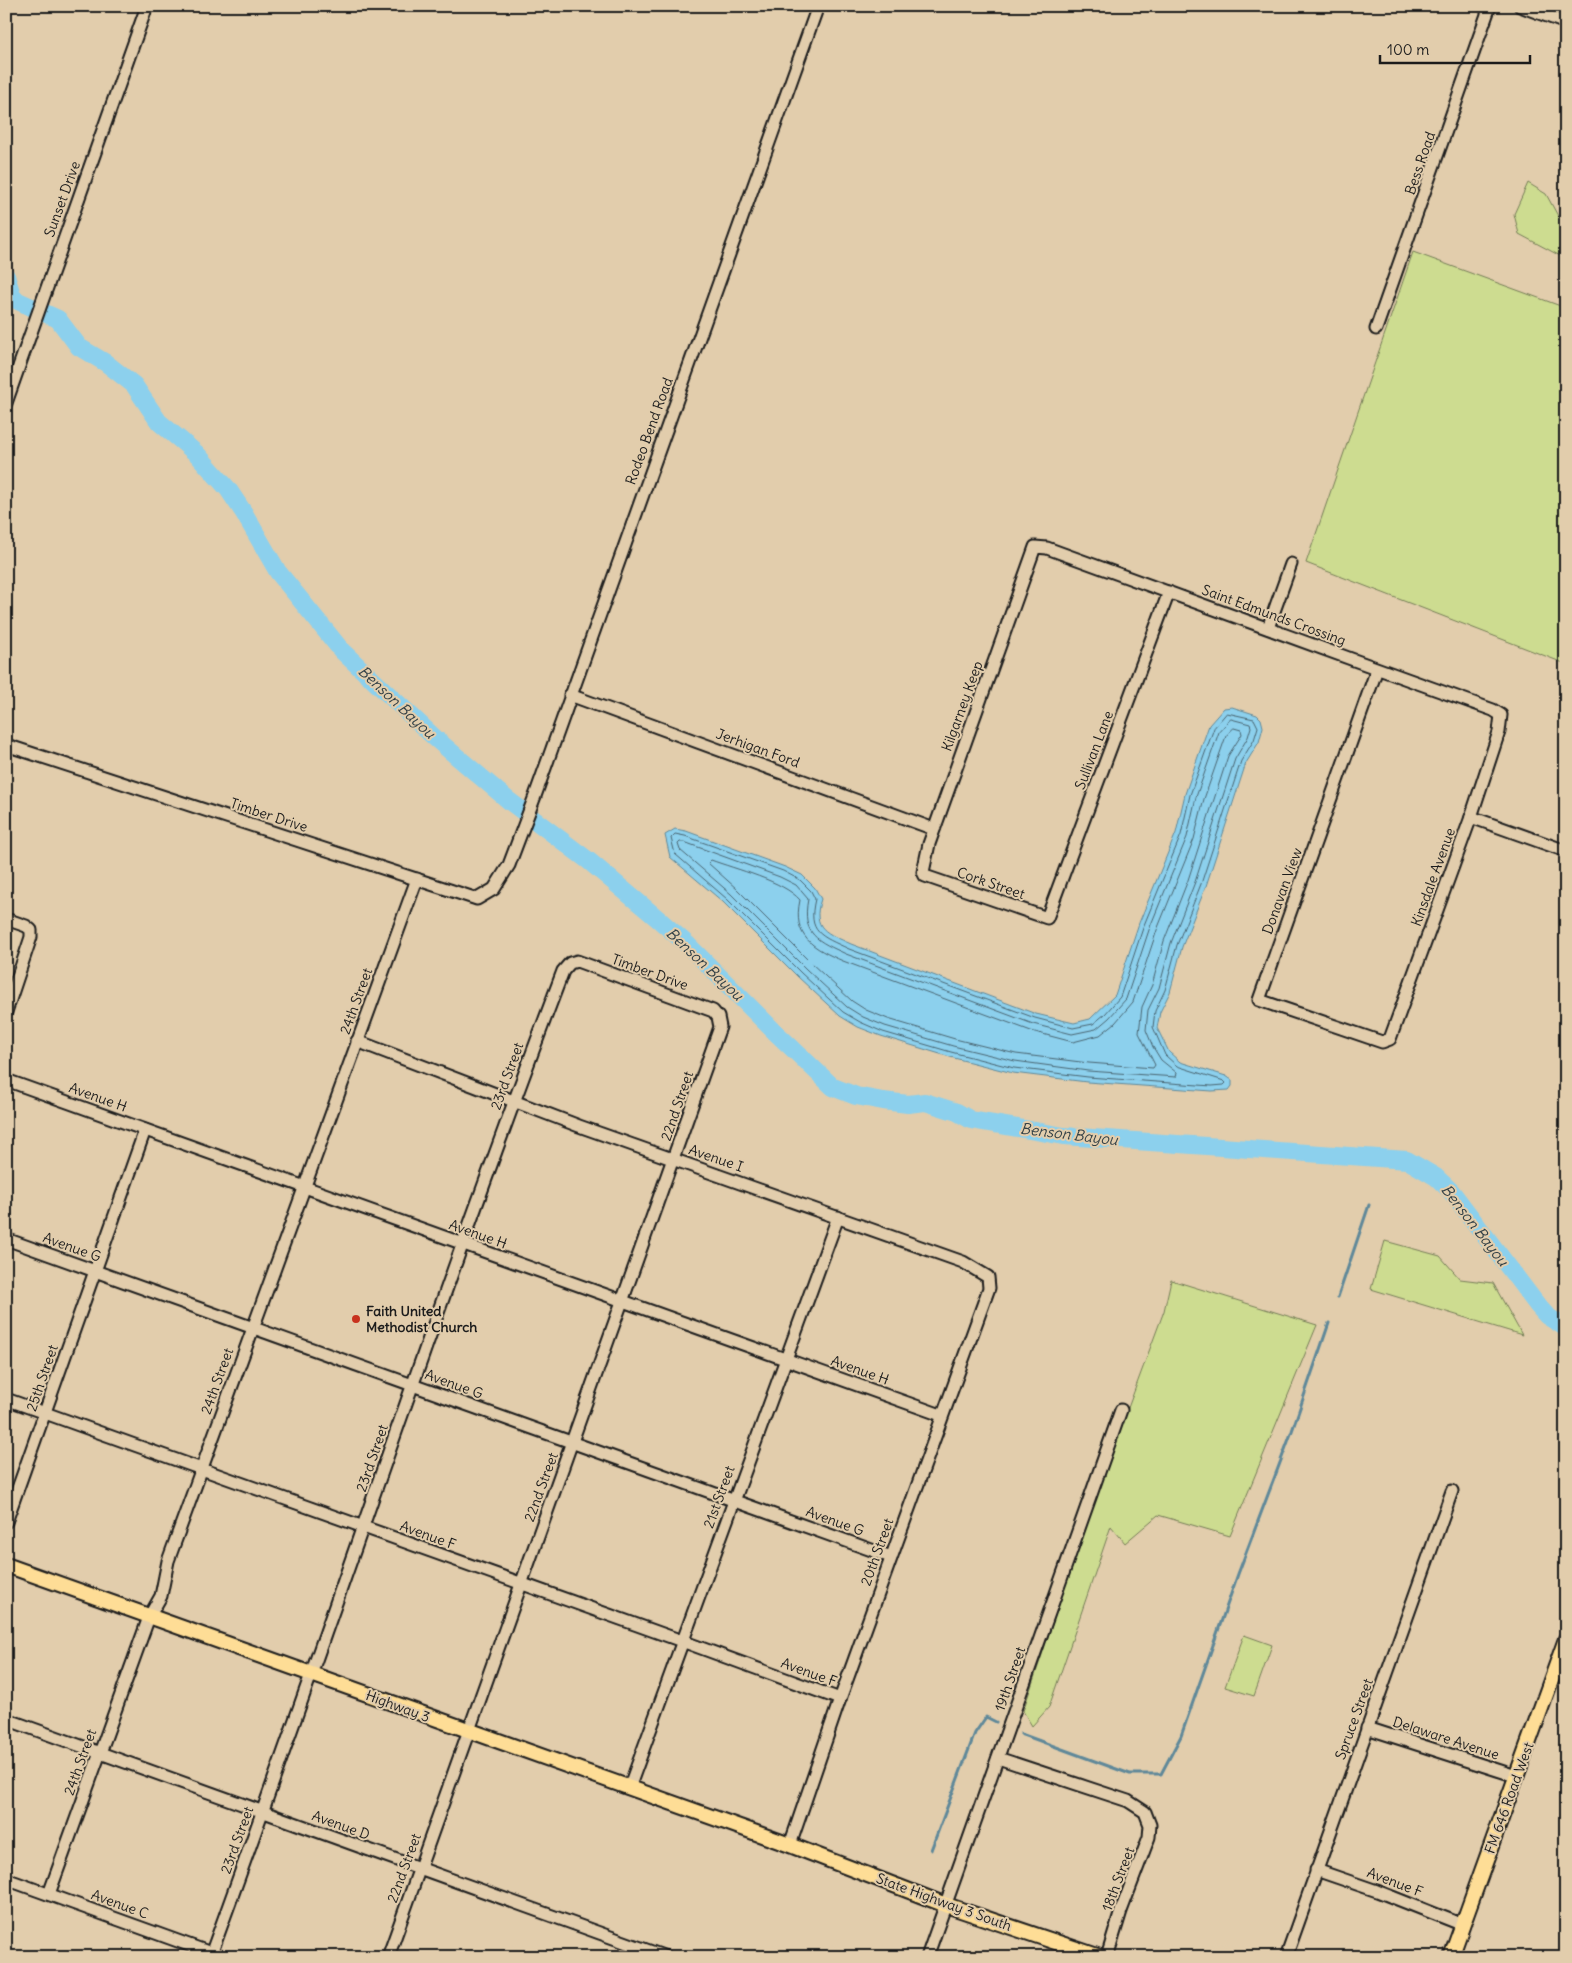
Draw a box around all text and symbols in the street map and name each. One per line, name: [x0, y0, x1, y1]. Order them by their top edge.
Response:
scale bar: [1380, 32, 1530, 64]
text: 100 m: [1387, 40, 1429, 59]
street label: Bess Road: [1401, 129, 1439, 197]
street label: Sunset Drive: [40, 159, 84, 239]
street label: Rodeo Bend Road: [621, 375, 677, 487]
street label: Saint Edmunds Crossing: [1200, 581, 1348, 649]
street label: Kilgarney Keep: [937, 658, 987, 754]
water label: Benson Bayou: [355, 662, 440, 743]
street label: Sullivan Lane: [1071, 708, 1117, 792]
street label: Jerhigan Ford: [714, 725, 802, 771]
street label: Timber Drive: [228, 794, 310, 836]
street label: Kinsdale Avenue: [1407, 825, 1459, 929]
street label: Donavan View: [1258, 845, 1306, 937]
street label: Cork Street: [955, 863, 1028, 903]
water label: Benson Bayou: [663, 924, 748, 1005]
street label: Timber Drive: [609, 950, 691, 994]
street label: 24th Street: [336, 965, 376, 1037]
street label: 23rd Street: [487, 1040, 528, 1112]
street label: 22nd Street: [657, 1069, 697, 1143]
street label: Avenue H: [67, 1078, 129, 1116]
water label: Benson Bayou: [1019, 1119, 1120, 1150]
street label: Avenue I: [686, 1140, 746, 1176]
water label: Benson Bayou: [1437, 1180, 1513, 1270]
street label: Avenue H: [447, 1215, 509, 1253]
street label: Avenue G: [41, 1228, 103, 1266]
place label: Faith United Methodist Church: [366, 1302, 477, 1336]
marker: Faith United Methodist Church: [350, 1313, 362, 1325]
street label: 25th Street: [22, 1342, 62, 1414]
street label: 24th Street: [197, 1345, 237, 1417]
street label: Avenue H: [829, 1351, 891, 1389]
street label: Avenue G: [423, 1365, 485, 1403]
street label: 23rd Street: [352, 1422, 392, 1494]
street label: 22nd Street: [520, 1450, 562, 1524]
street label: 21st Street: [699, 1463, 739, 1531]
street label: Avenue G: [804, 1502, 866, 1540]
street label: 20th Street: [857, 1516, 898, 1588]
street label: Avenue F: [398, 1517, 458, 1553]
street label: 19th Street: [991, 1644, 1030, 1714]
street label: Avenue F: [779, 1654, 839, 1690]
street label: Spruce Street: [1331, 1676, 1377, 1762]
street label: Highway 3: [363, 1686, 433, 1726]
street label: Delaware Avenue: [1391, 1712, 1501, 1764]
street label: 24th Street: [60, 1726, 100, 1798]
street label: FM 646 Road West: [1480, 1740, 1538, 1856]
street label: 23rd Street: [217, 1804, 258, 1876]
street label: Avenue D: [310, 1806, 372, 1844]
street label: 22nd Street: [383, 1831, 425, 1905]
street label: 18th Street: [1098, 1844, 1139, 1914]
street label: Avenue F: [1365, 1863, 1425, 1901]
street label: State Highway 3 South: [874, 1869, 1014, 1935]
street label: Avenue C: [89, 1885, 151, 1923]

